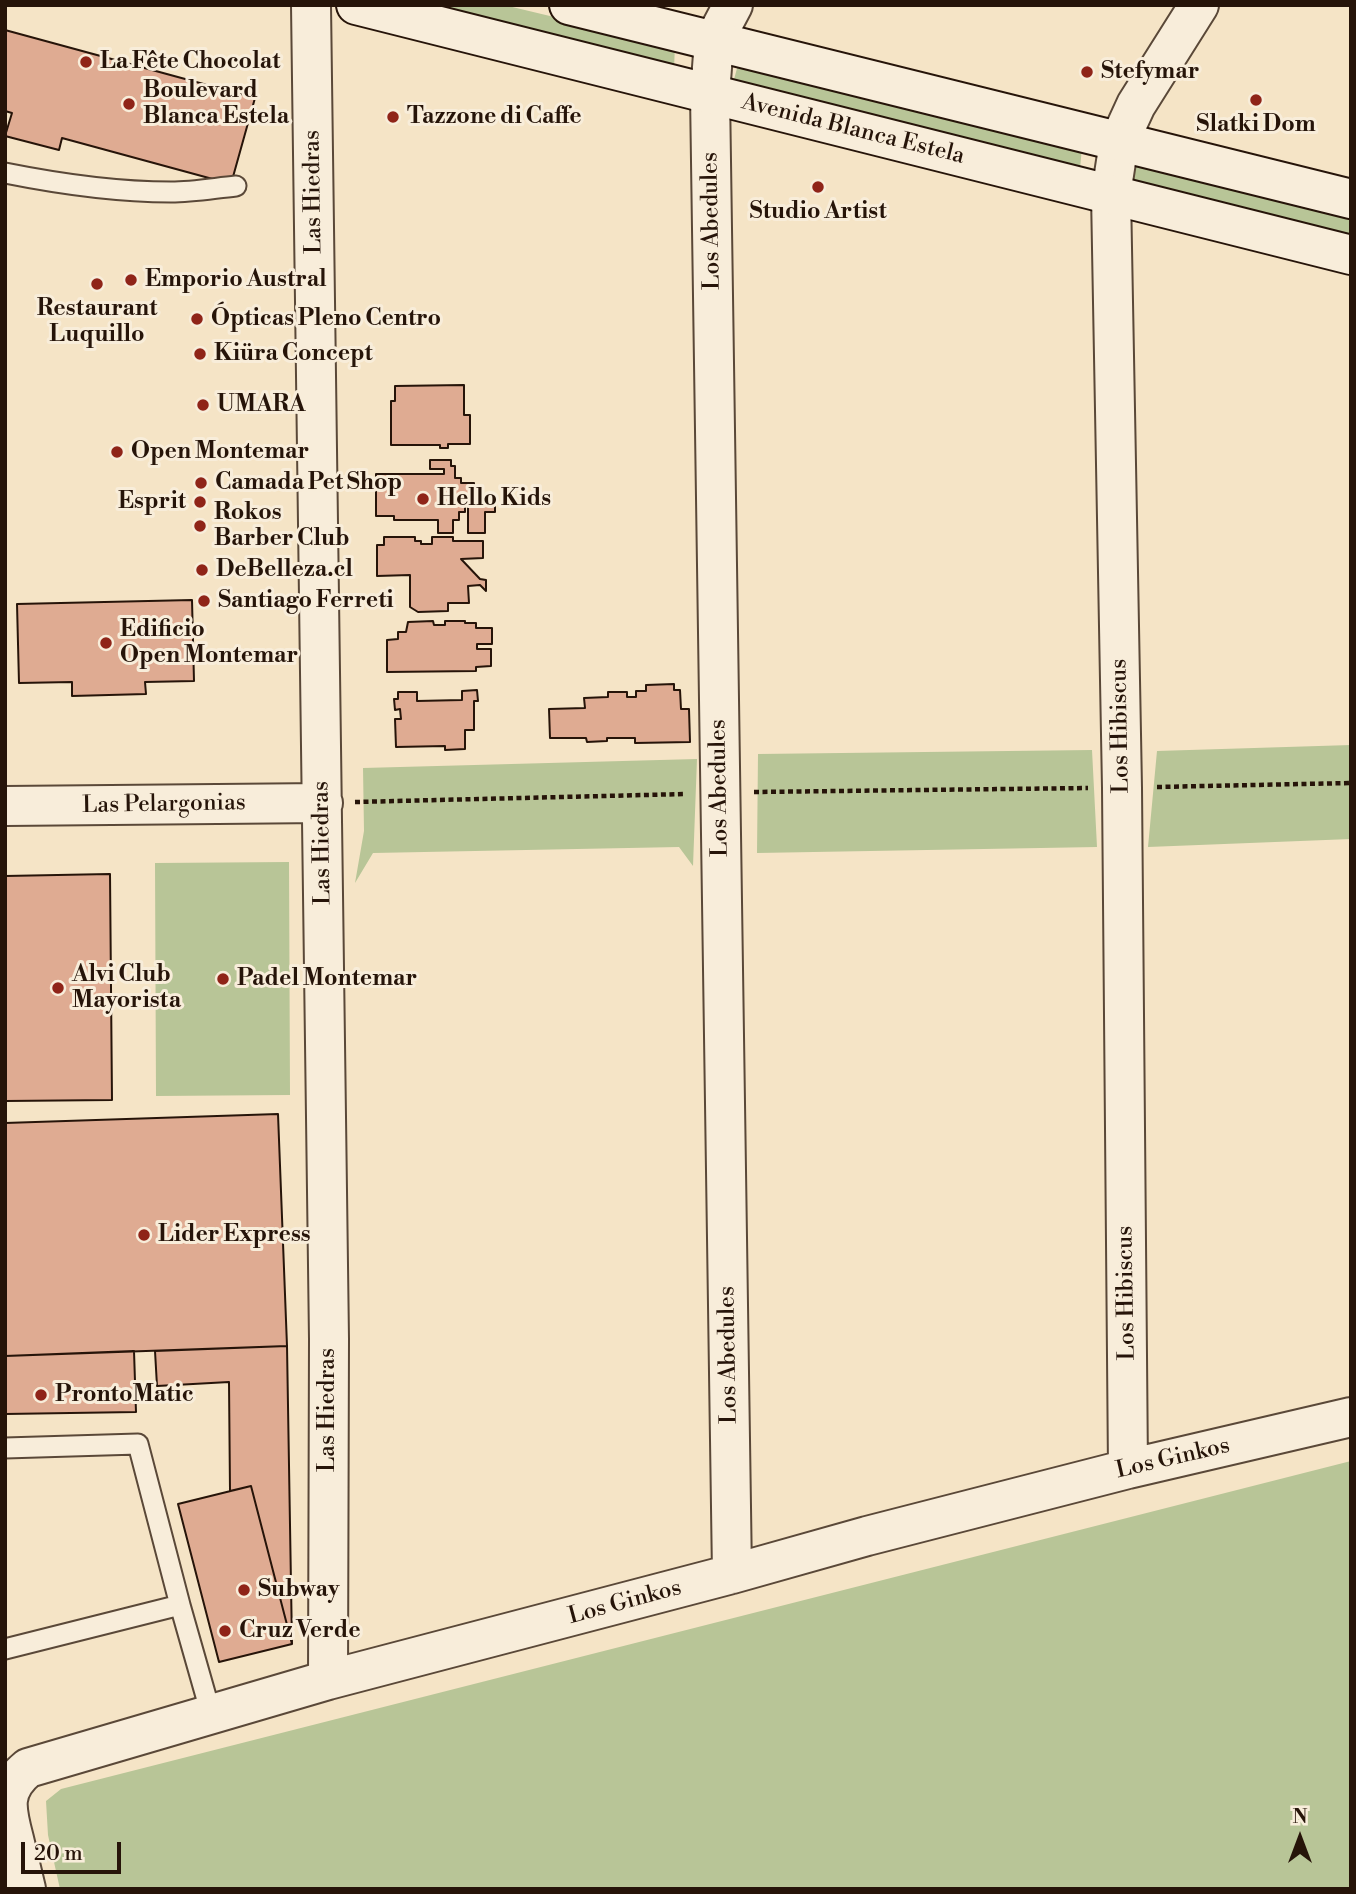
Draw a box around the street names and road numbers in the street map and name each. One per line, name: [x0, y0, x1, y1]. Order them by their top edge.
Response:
street label: Avenida Blanca Estela: [739, 89, 967, 171]
street label: Las Hiedras: [299, 130, 329, 254]
street label: Los Abedules: [697, 152, 727, 290]
street label: Los Hibiscus: [1106, 658, 1136, 794]
street label: Los Abedules: [705, 719, 735, 857]
street label: Las Hiedras: [308, 781, 338, 905]
street label: Las Pelargonias: [82, 790, 246, 820]
street label: Los Hibiscus: [1112, 1225, 1142, 1361]
street label: Los Abedules: [714, 1286, 744, 1424]
street label: Las Hiedras: [314, 1348, 342, 1472]
street label: Los Ginkos: [1113, 1433, 1233, 1485]
street label: Los Ginkos: [565, 1575, 685, 1631]

